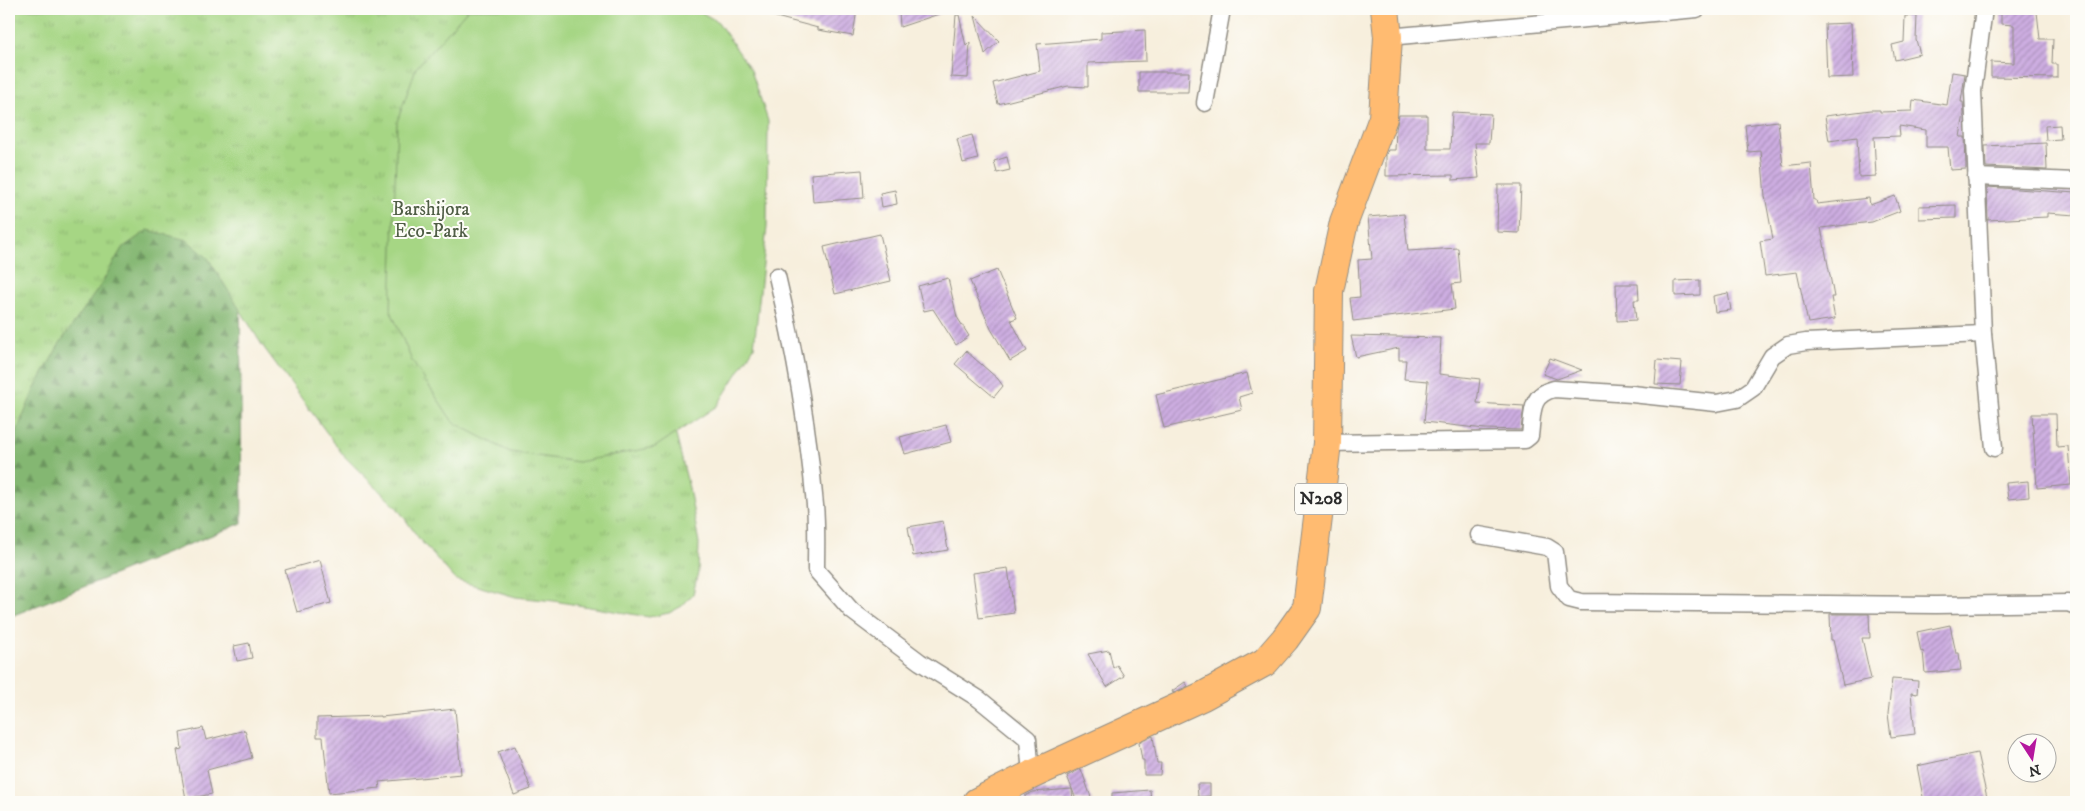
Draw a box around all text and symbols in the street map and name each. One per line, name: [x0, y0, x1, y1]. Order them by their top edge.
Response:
park label: Barshijora Eco-Park: [392, 198, 470, 243]
road number: N208: [1295, 484, 1347, 514]
north arrow: [2008, 734, 2058, 784]
text: N: [2027, 760, 2042, 780]

